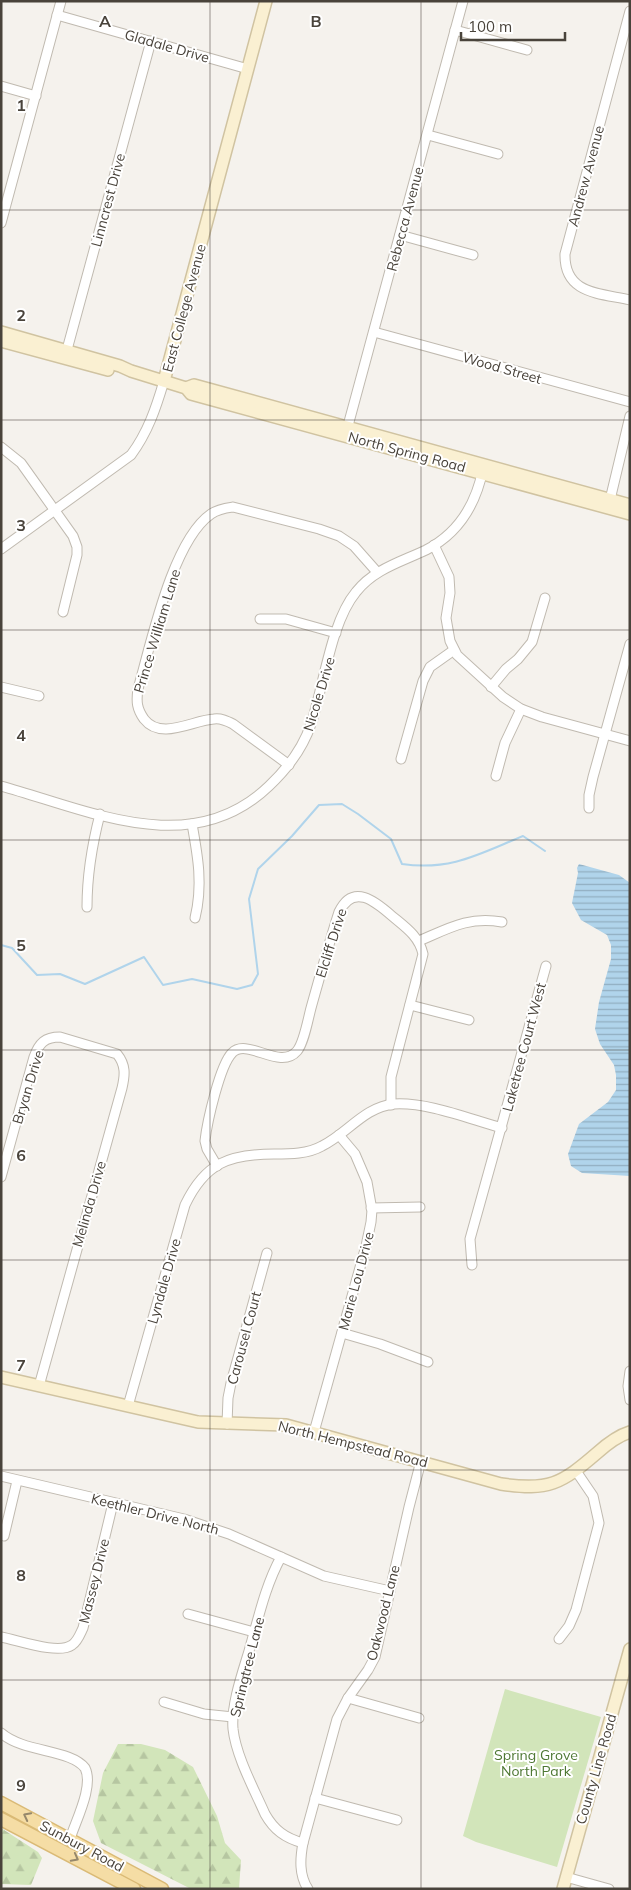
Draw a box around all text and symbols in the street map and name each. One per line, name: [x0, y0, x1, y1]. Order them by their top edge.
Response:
scale bar: [461, 10, 565, 42]
text: A: [99, 11, 111, 31]
text: B: [310, 11, 322, 31]
text: 100 m: [468, 17, 512, 36]
street label: Gladale Drive: [123, 25, 211, 67]
text: 1: [16, 95, 26, 115]
street label: Andrew Avenue: [564, 123, 608, 229]
street label: Linncrest Drive: [87, 151, 129, 249]
street label: Rebecca Avenue: [382, 165, 428, 273]
street label: East College Avenue: [158, 242, 210, 374]
text: 2: [16, 305, 26, 325]
street label: Wood Street: [460, 348, 544, 388]
street label: North Spring Road: [346, 428, 468, 476]
text: 3: [16, 515, 26, 535]
street label: Prince William Lane: [130, 567, 184, 695]
street label: Nicole Drive: [299, 655, 339, 733]
text: 4: [16, 725, 26, 745]
street label: Elcliff Drive: [311, 906, 351, 980]
text: 5: [16, 935, 26, 955]
street label: Laketree Court West: [498, 980, 550, 1113]
street label: Bryan Drive: [8, 1048, 48, 1126]
text: 6: [16, 1145, 26, 1165]
street label: Melinda Drive: [68, 1159, 110, 1249]
street label: Marie Lou Drive: [334, 1230, 378, 1332]
street label: Lyndale Drive: [143, 1236, 185, 1326]
street label: Carousel Court: [223, 1289, 265, 1387]
text: 7: [16, 1355, 26, 1375]
street label: North Hempstead Road: [276, 1417, 430, 1471]
street label: Keethler Drive North: [89, 1489, 221, 1539]
street label: Massey Drive: [75, 1537, 113, 1625]
street label: Oakwood Lane: [362, 1563, 404, 1663]
text: 8: [16, 1565, 26, 1585]
street label: Springtree Lane: [226, 1615, 268, 1719]
street label: County Line Road: [572, 1712, 620, 1826]
park label: Spring Grove North Park: [494, 1746, 578, 1780]
text: 9: [16, 1775, 26, 1795]
one-way arrow: [23, 1813, 32, 1823]
street label: Sunbury Road: [37, 1816, 127, 1876]
one-way arrow: [70, 1852, 79, 1862]

